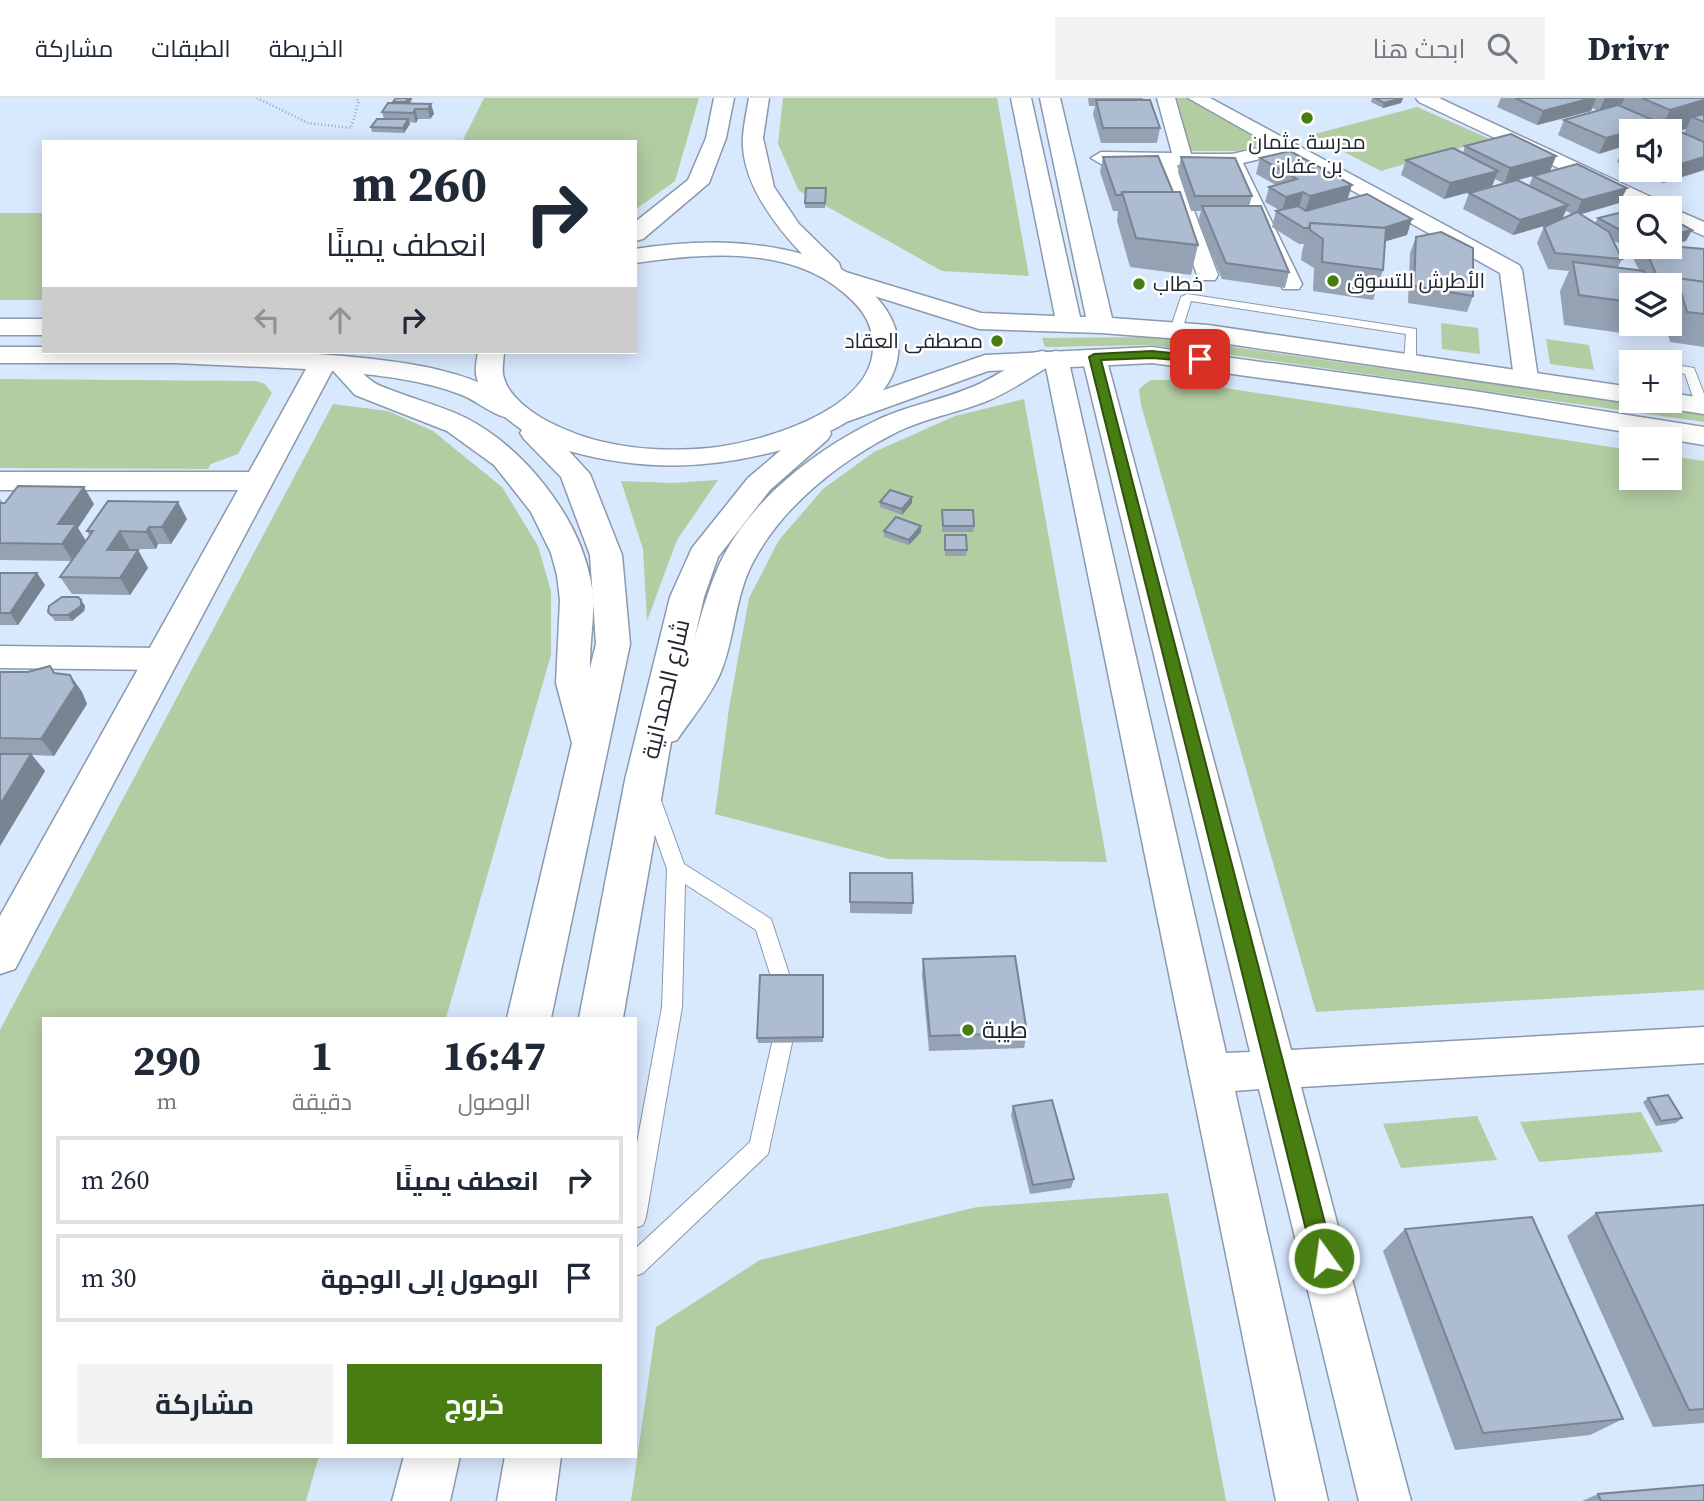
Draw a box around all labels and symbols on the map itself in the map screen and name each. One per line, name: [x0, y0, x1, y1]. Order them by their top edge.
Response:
marker: مدرسة عثمان بن عفان: [1299, 110, 1315, 126]
place label: مدرسة عثمان بن عفان: [1248, 127, 1366, 180]
place label: الأطرش للتسوق: [1347, 266, 1485, 295]
place label: خطاب: [1153, 269, 1203, 298]
marker: الأطرش للتسوق: [1325, 273, 1341, 289]
marker: خطاب: [1131, 276, 1147, 292]
place label: مصطفى العقاد: [844, 326, 983, 355]
pin: [1170, 329, 1230, 389]
marker: مصطفى العقاد: [989, 333, 1005, 349]
street label: شارع الحمدانية: [633, 616, 698, 762]
place label: طيبة: [982, 1013, 1028, 1046]
marker: طيبة: [960, 1022, 976, 1038]
position arrow: [1287, 1221, 1361, 1295]

